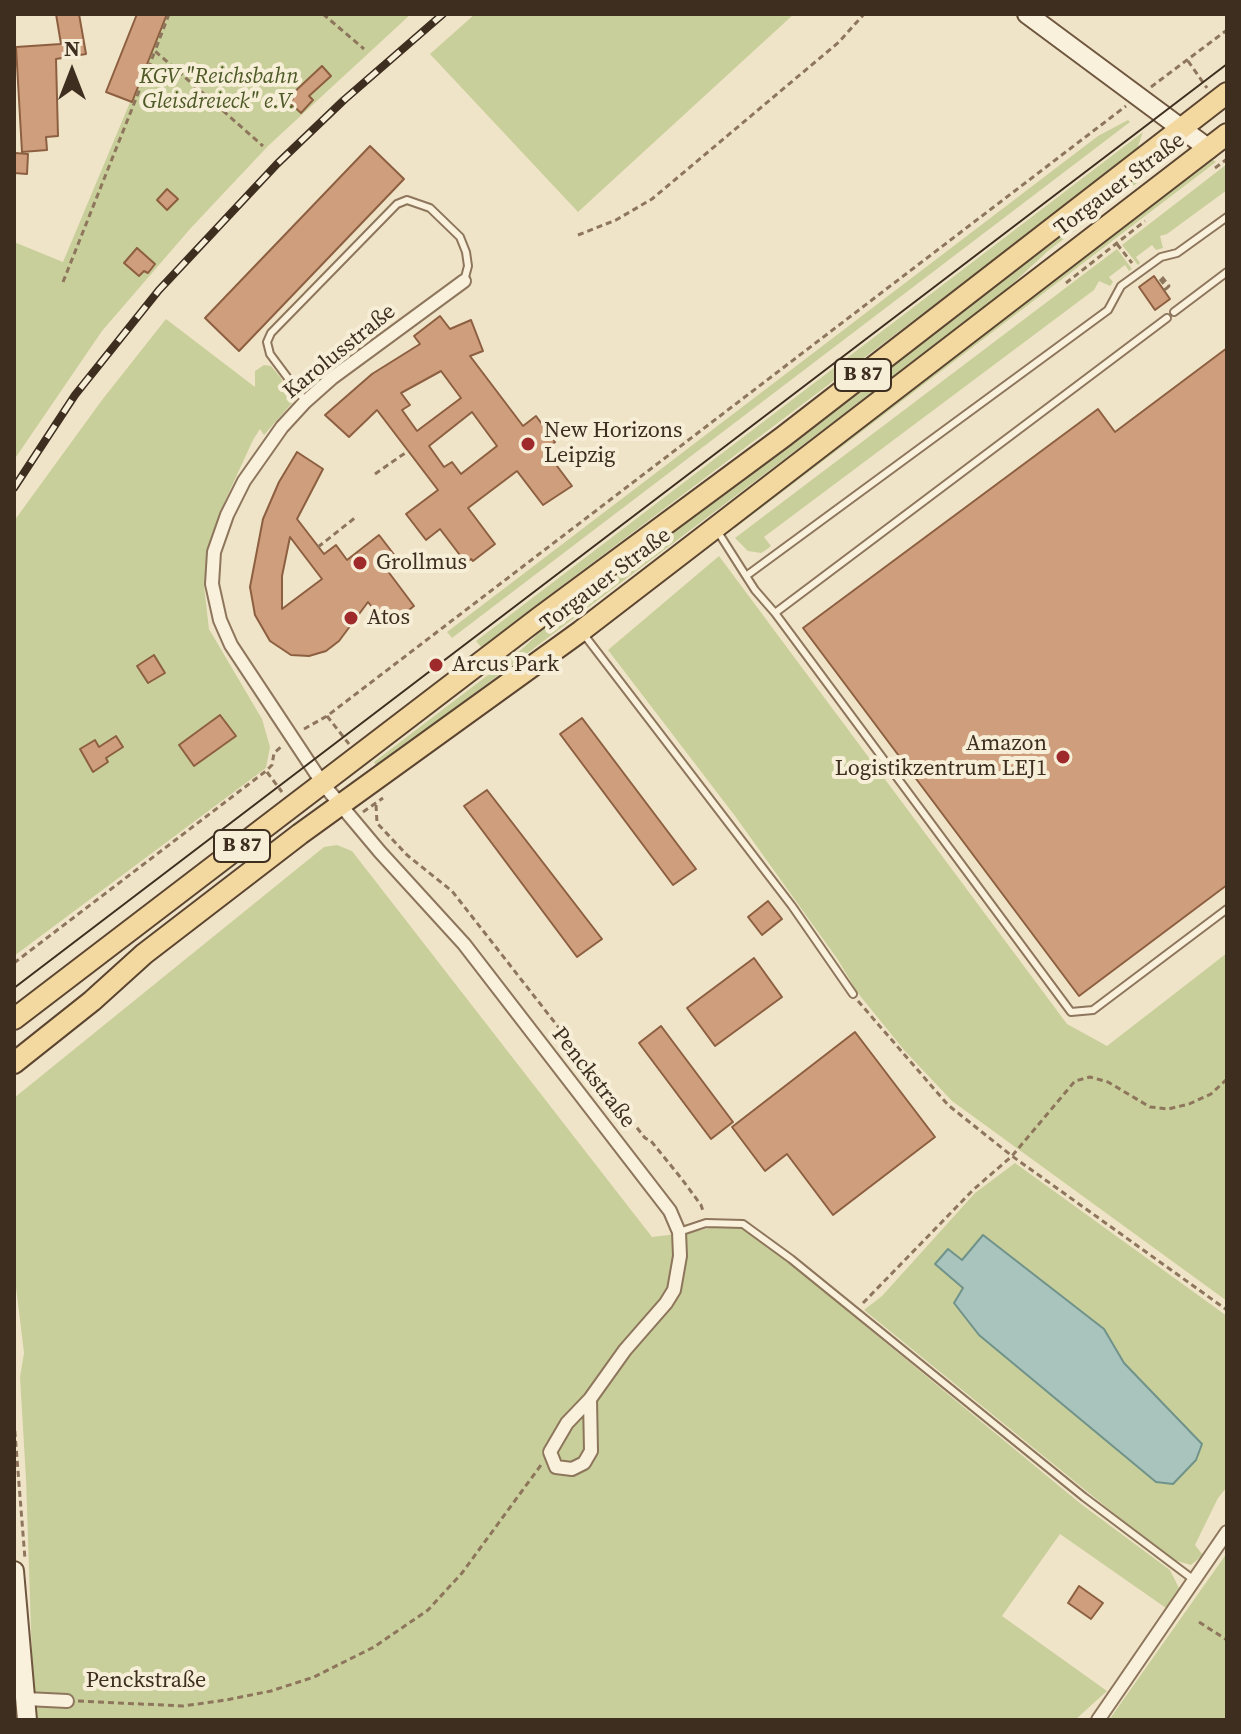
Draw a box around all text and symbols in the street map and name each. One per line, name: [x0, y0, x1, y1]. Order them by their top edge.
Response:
north arrow: [32, 32, 112, 112]
text: N: [64, 33, 80, 63]
park label: KGV "Reichsbahn Gleisdreieck" e.V.: [139, 64, 299, 116]
street label: Torgauer Straße: [1050, 128, 1190, 242]
street label: Karolusstraße: [279, 299, 401, 405]
road number: B 87: [835, 359, 891, 391]
place label: New Horizons Leipzig: [544, 418, 683, 470]
marker: New Horizons Leipzig: [519, 435, 537, 453]
street label: Torgauer Straße: [536, 523, 676, 637]
place label: Grollmus: [376, 550, 467, 576]
marker: Grollmus: [351, 554, 369, 572]
place label: Atos: [367, 605, 410, 631]
marker: Atos: [342, 609, 360, 627]
place label: Arcus Park: [452, 652, 559, 678]
marker: Arcus Park: [427, 656, 445, 674]
place label: Amazon Logistikzentrum LEJ1: [835, 731, 1047, 782]
marker: Amazon Logistikzentrum LEJ1: [1054, 748, 1072, 766]
road number: B 87: [214, 830, 270, 862]
street label: Penckstraße: [545, 1022, 641, 1134]
street label: Penckstraße: [86, 1668, 206, 1694]

